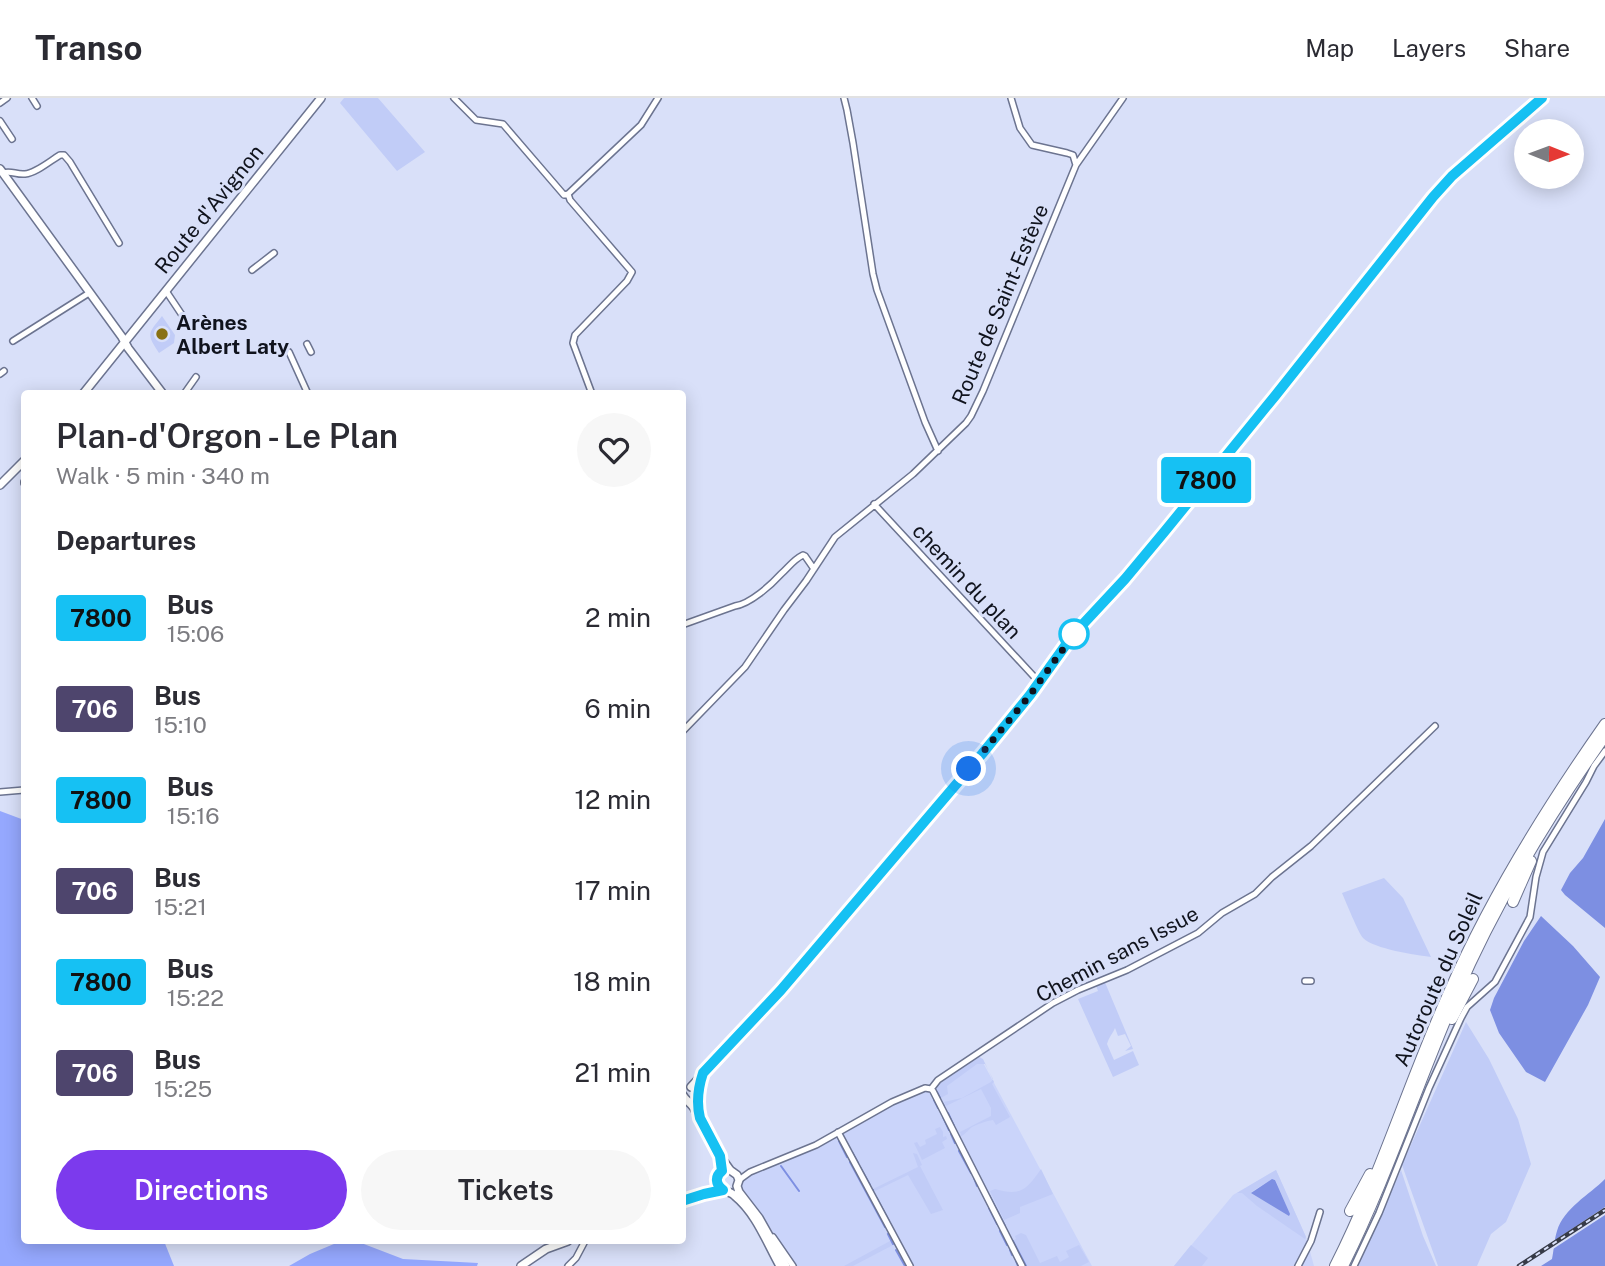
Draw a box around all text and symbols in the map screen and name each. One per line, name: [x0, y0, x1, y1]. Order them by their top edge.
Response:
text: Transo: [35, 29, 143, 67]
text: Map: [1305, 34, 1354, 62]
text: Layers: [1392, 34, 1466, 62]
text: Share: [1504, 34, 1570, 62]
north arrow: [1514, 119, 1584, 189]
map controls: [1514, 119, 1584, 189]
street label: Route d'Avignon: [149, 140, 269, 278]
street label: Route de Saint-Estève: [946, 200, 1054, 408]
place label: Arènes Albert Laty: [176, 310, 289, 359]
marker: Arènes Albert Laty: [154, 326, 170, 342]
button: heart: [577, 413, 651, 487]
text: Plan-d'Orgon - Le Plan: [56, 417, 398, 455]
line badge: 7800: [1157, 457, 1255, 503]
text: Walk · 5 min · 340 m: [56, 462, 270, 489]
text: 7800: [1175, 466, 1237, 494]
street label: chemin du plan: [907, 518, 1027, 644]
text: Departures: [56, 525, 196, 556]
text: Bus: [167, 589, 214, 620]
text: 2 min: [585, 602, 651, 633]
text: 7800: [70, 604, 132, 632]
unlabelled marker: [1059, 619, 1089, 649]
text: 15:06: [167, 620, 224, 647]
text: Bus: [154, 680, 201, 711]
text: 6 min: [584, 693, 651, 724]
text: 706: [71, 695, 118, 723]
text: 15:10: [154, 711, 207, 738]
your location: [951, 751, 986, 786]
text: Bus: [167, 771, 214, 802]
text: 12 min: [575, 784, 651, 815]
text: 7800: [70, 786, 132, 814]
text: 15:16: [167, 802, 220, 829]
text: Bus: [154, 862, 201, 893]
text: 17 min: [574, 875, 651, 906]
text: 706: [71, 877, 118, 905]
street label: Autoroute du Soleil: [1388, 888, 1488, 1070]
text: 15:21: [154, 893, 207, 920]
street label: Chemin sans Issue: [1032, 901, 1202, 1007]
text: Bus: [167, 953, 214, 984]
text: 18 min: [573, 966, 651, 997]
text: 7800: [70, 968, 132, 996]
text: 15:22: [167, 984, 224, 1011]
text: Bus: [154, 1044, 201, 1075]
text: 21 min: [575, 1057, 651, 1088]
text: 706: [71, 1059, 118, 1087]
text: 15:25: [154, 1075, 212, 1102]
button: Directions: [56, 1150, 347, 1230]
button: Tickets: [361, 1150, 651, 1230]

